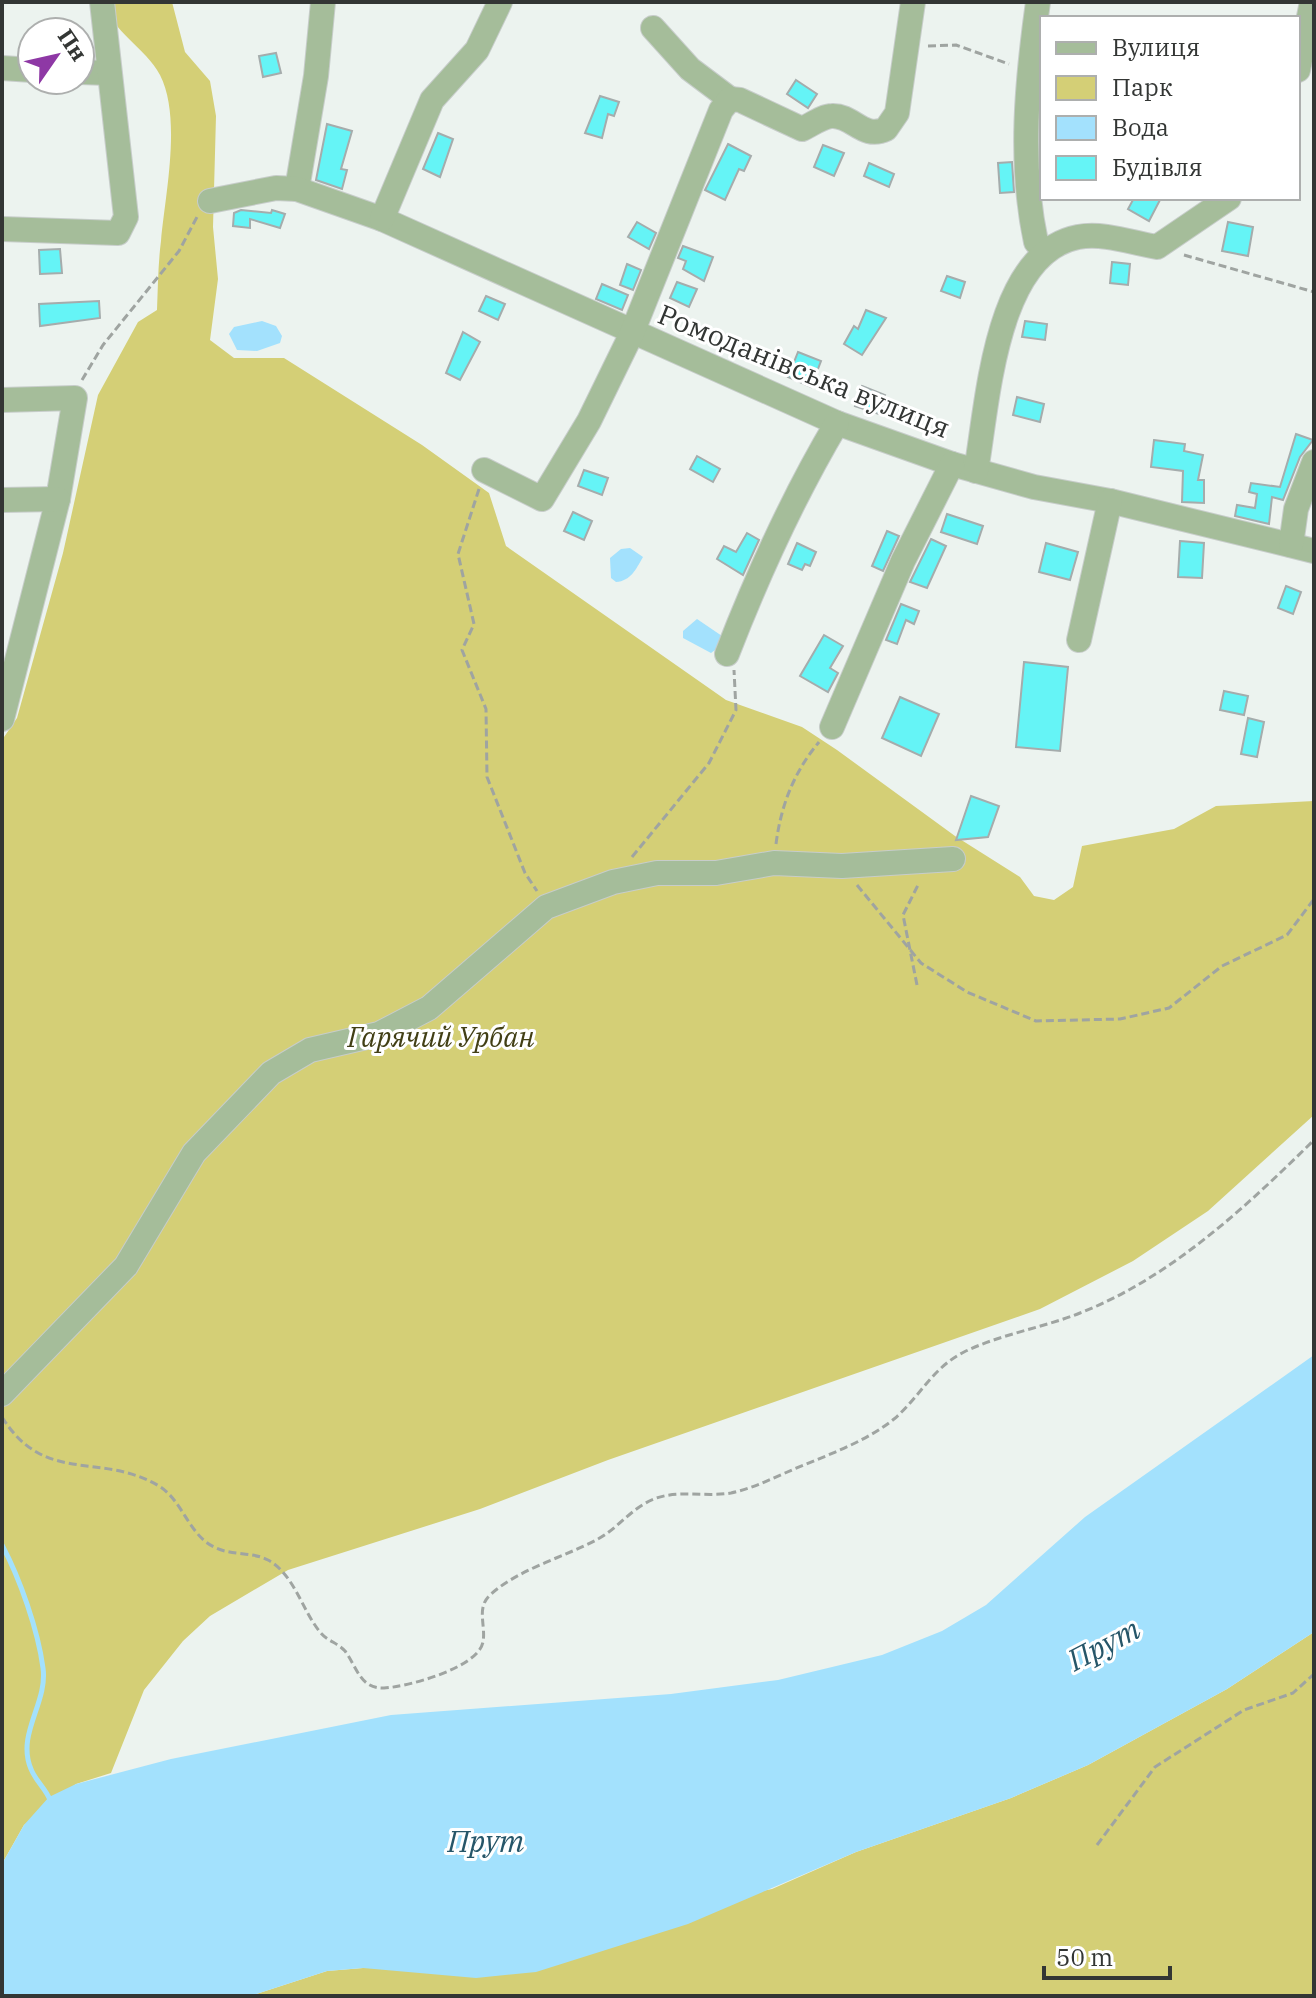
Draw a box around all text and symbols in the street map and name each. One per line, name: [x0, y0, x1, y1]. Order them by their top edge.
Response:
north arrow: [16, 16, 96, 96]
legend: [1040, 16, 1300, 200]
text: Пн: [52, 23, 94, 66]
text: Вулиця: [1112, 31, 1200, 63]
text: Парк: [1112, 71, 1173, 103]
text: Вода: [1112, 111, 1169, 143]
text: Будівля: [1112, 151, 1203, 183]
street label: Ромоданівська вулиця: [653, 295, 956, 446]
park label: Гарячий Урбан: [347, 1018, 534, 1055]
water label: Прут: [1059, 1608, 1146, 1679]
water label: Прут: [447, 1821, 524, 1860]
scale bar: [1044, 1930, 1170, 1980]
text: 50 m: [1056, 1941, 1113, 1973]

